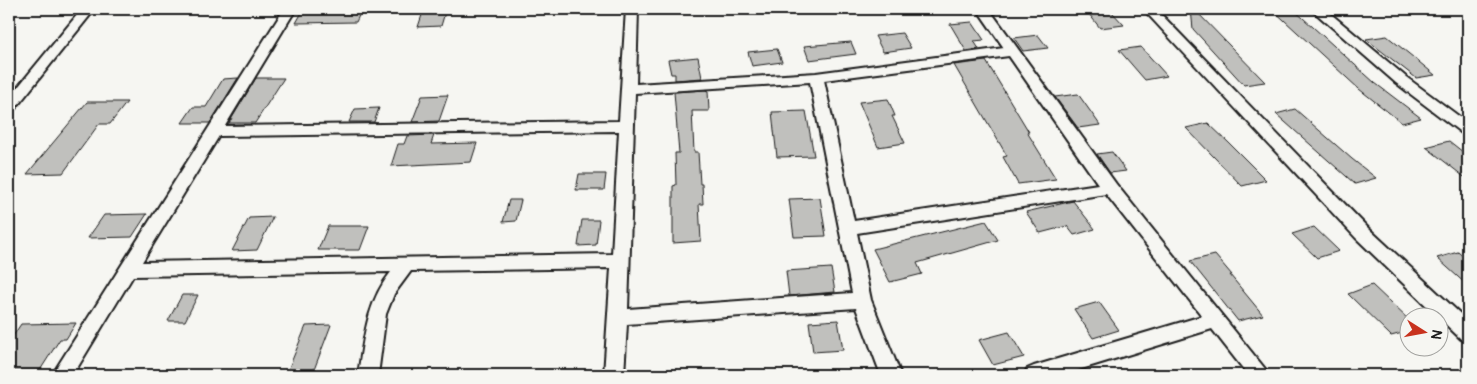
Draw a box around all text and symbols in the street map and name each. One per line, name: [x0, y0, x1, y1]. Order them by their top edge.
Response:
north arrow: [1400, 306, 1450, 356]
text: N: [1427, 328, 1446, 341]

